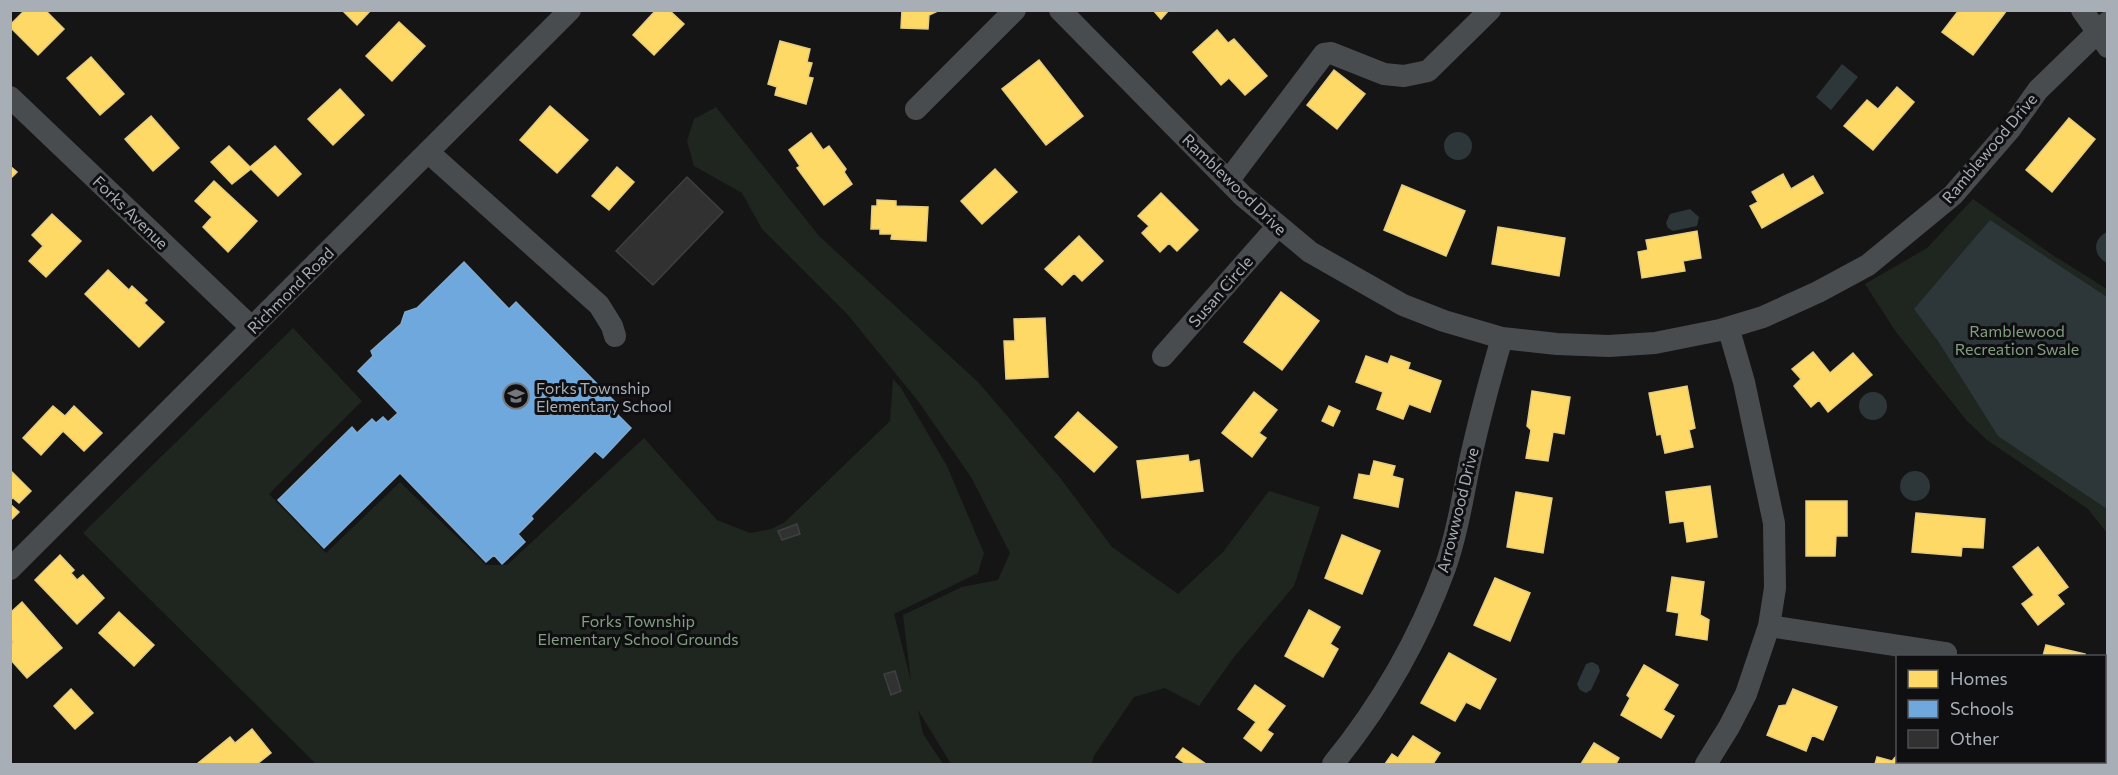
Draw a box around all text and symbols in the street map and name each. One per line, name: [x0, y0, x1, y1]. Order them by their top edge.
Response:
street label: Ramblewood Drive: [1938, 89, 2040, 207]
street label: Ramblewood Drive: [1179, 129, 1291, 239]
street label: Forks Avenue: [89, 171, 173, 253]
street label: Richmond Road: [243, 243, 337, 337]
street label: Susan Circle: [1184, 252, 1256, 330]
park label: Ramblewood Recreation Swale: [1955, 321, 2079, 358]
place label: Forks Township Elementary School: [536, 378, 672, 415]
school or university icon: Forks Township Elementary School: [501, 381, 531, 411]
street label: Arrowwood Drive: [1432, 445, 1482, 575]
park label: Forks Township Elementary School Grounds: [538, 611, 738, 648]
legend: [1896, 655, 2106, 763]
text: Homes: [1950, 667, 2008, 689]
text: Schools: [1950, 697, 2014, 719]
text: Other: [1950, 727, 1999, 749]

